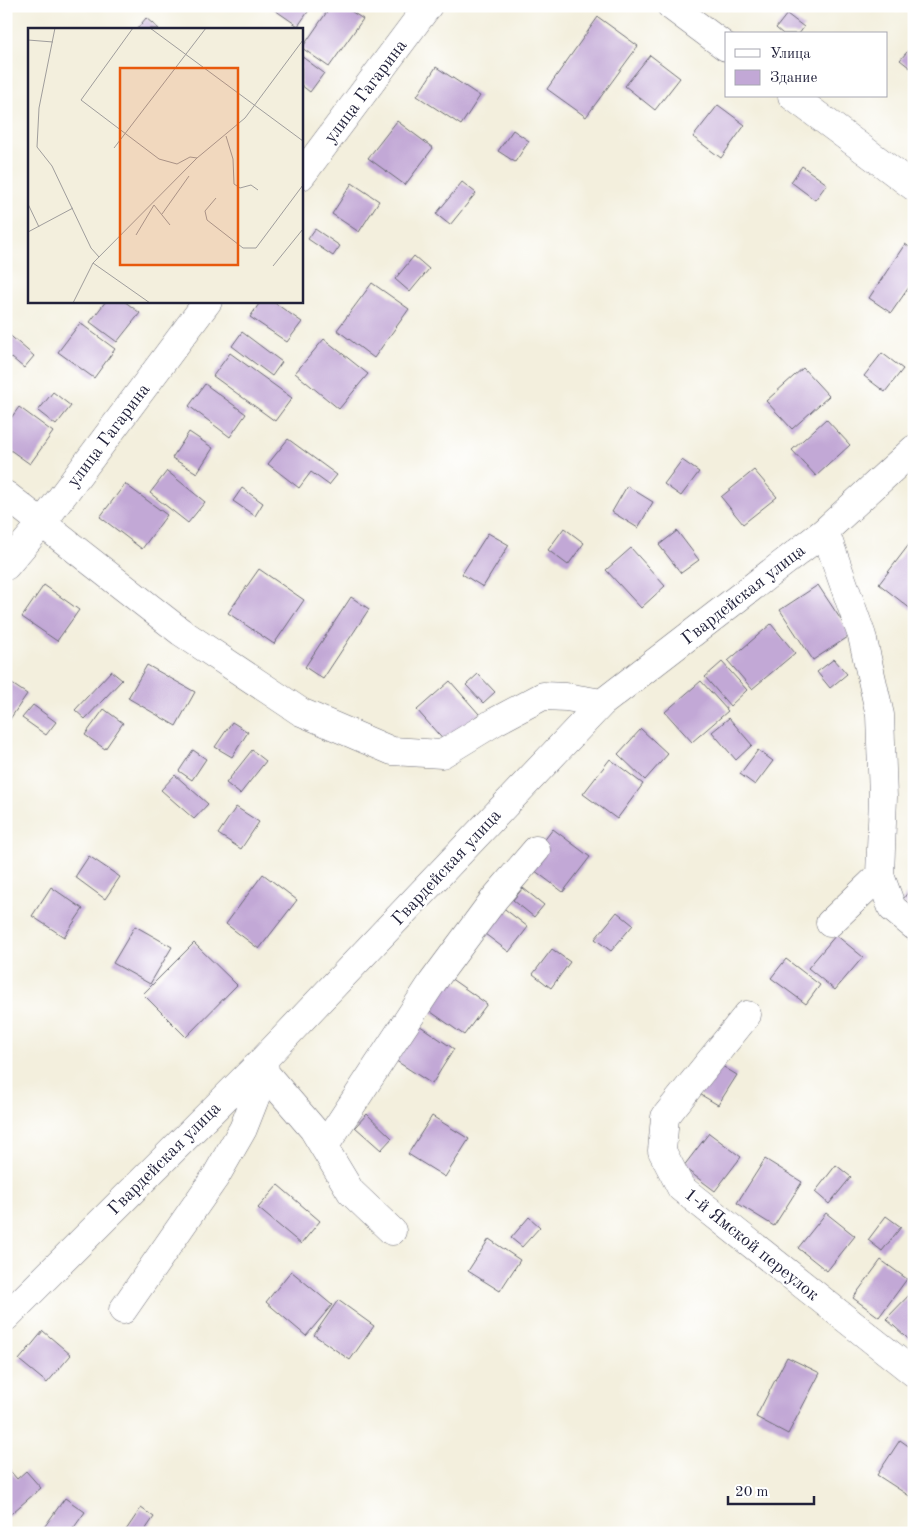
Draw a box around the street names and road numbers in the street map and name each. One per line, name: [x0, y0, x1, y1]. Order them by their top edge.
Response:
street label: улица Гагарина: [321, 36, 411, 147]
street label: улица Гагарина: [64, 380, 154, 491]
street label: Гвардейская улица: [679, 541, 809, 648]
street label: Гвардейская улица: [389, 806, 505, 929]
street label: Гвардейская улица: [105, 1099, 225, 1218]
street label: 1-й Ямской переулок: [681, 1185, 822, 1304]

